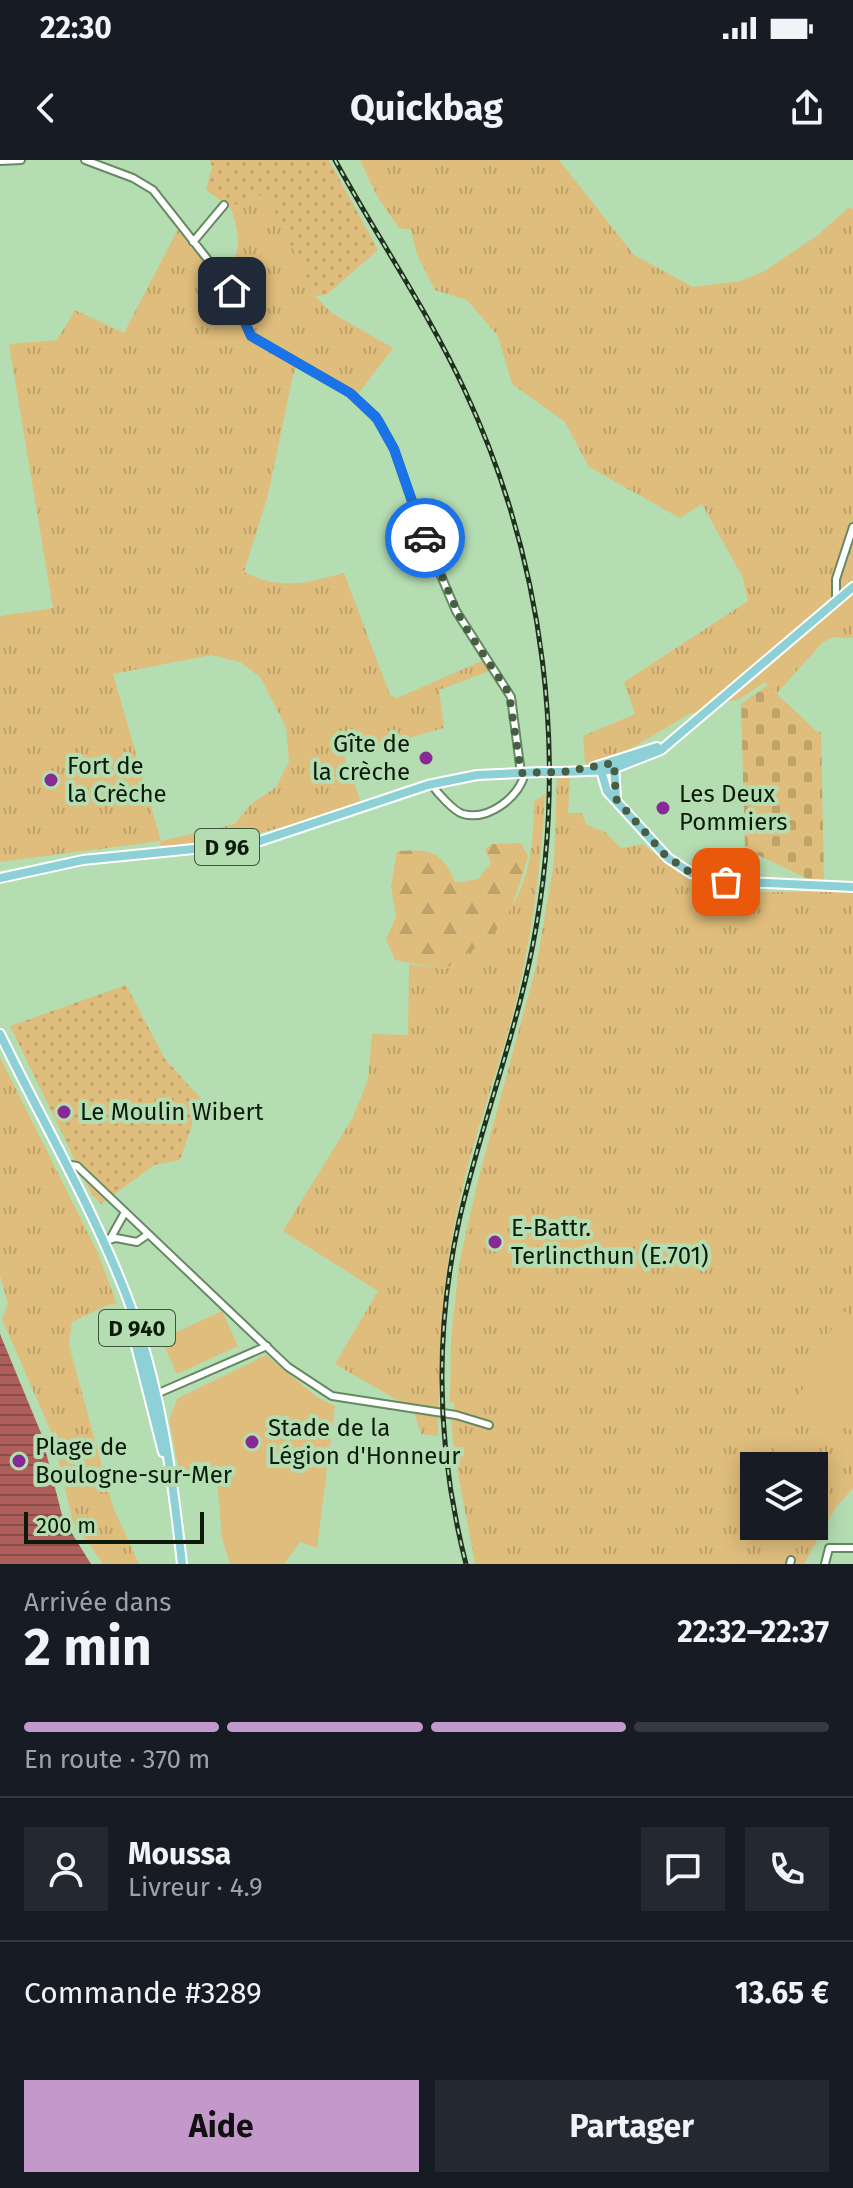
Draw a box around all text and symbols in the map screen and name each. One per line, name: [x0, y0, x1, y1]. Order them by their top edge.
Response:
text: 22:30: [40, 10, 112, 46]
icon: back: [24, 86, 68, 130]
text: Quickbag: [350, 86, 503, 130]
icon: share: [785, 86, 829, 130]
pin: [198, 257, 266, 325]
icon: home: [210, 269, 254, 313]
courier: [385, 498, 465, 578]
icon: car: [403, 516, 447, 560]
place label: Gîte de la crèche: [312, 730, 410, 786]
marker: Gîte de la crèche: [417, 749, 435, 767]
place label: Fort de la Crèche: [67, 752, 167, 808]
marker: Fort de la Crèche: [42, 771, 60, 789]
place label: Les Deux Pommiers: [679, 780, 787, 836]
marker: Les Deux Pommiers: [654, 799, 672, 817]
road number: D 96: [195, 829, 259, 865]
pin: [692, 848, 760, 916]
icon: bag: [704, 860, 748, 904]
place label: Le Moulin Wibert: [80, 1098, 264, 1126]
marker: Le Moulin Wibert: [55, 1103, 73, 1121]
place label: E-Battr. Terlincthun (E.701): [511, 1214, 709, 1270]
marker: E-Battr. Terlincthun (E.701): [486, 1233, 504, 1251]
road number: D 940: [99, 1310, 175, 1346]
place label: Stade de la Légion d'Honneur: [268, 1414, 461, 1470]
place label: Plage de Boulogne-sur-Mer: [35, 1433, 233, 1489]
marker: Stade de la Légion d'Honneur: [243, 1433, 261, 1451]
marker: Plage de Boulogne-sur-Mer: [10, 1452, 28, 1470]
map controls: [740, 1452, 828, 1540]
button: layers: [740, 1452, 828, 1540]
scale bar: [24, 1508, 204, 1544]
text: 200 m: [36, 1512, 96, 1539]
text: Arrivée dans: [24, 1587, 171, 1618]
text: 22:32–22:37: [677, 1614, 829, 1650]
text: 2 min: [24, 1616, 152, 1679]
text: En route · 370 m: [24, 1744, 210, 1775]
button: person: [24, 1827, 108, 1911]
button: chat: [641, 1827, 725, 1911]
button: phone: [745, 1827, 829, 1911]
text: Moussa: [128, 1836, 231, 1872]
text: Livreur · 4.9: [128, 1872, 263, 1903]
text: Commande #3289: [24, 1975, 262, 2011]
text: 13.65 €: [735, 1975, 829, 2011]
button: Aide: [24, 2080, 419, 2172]
button: Partager: [435, 2080, 829, 2172]

